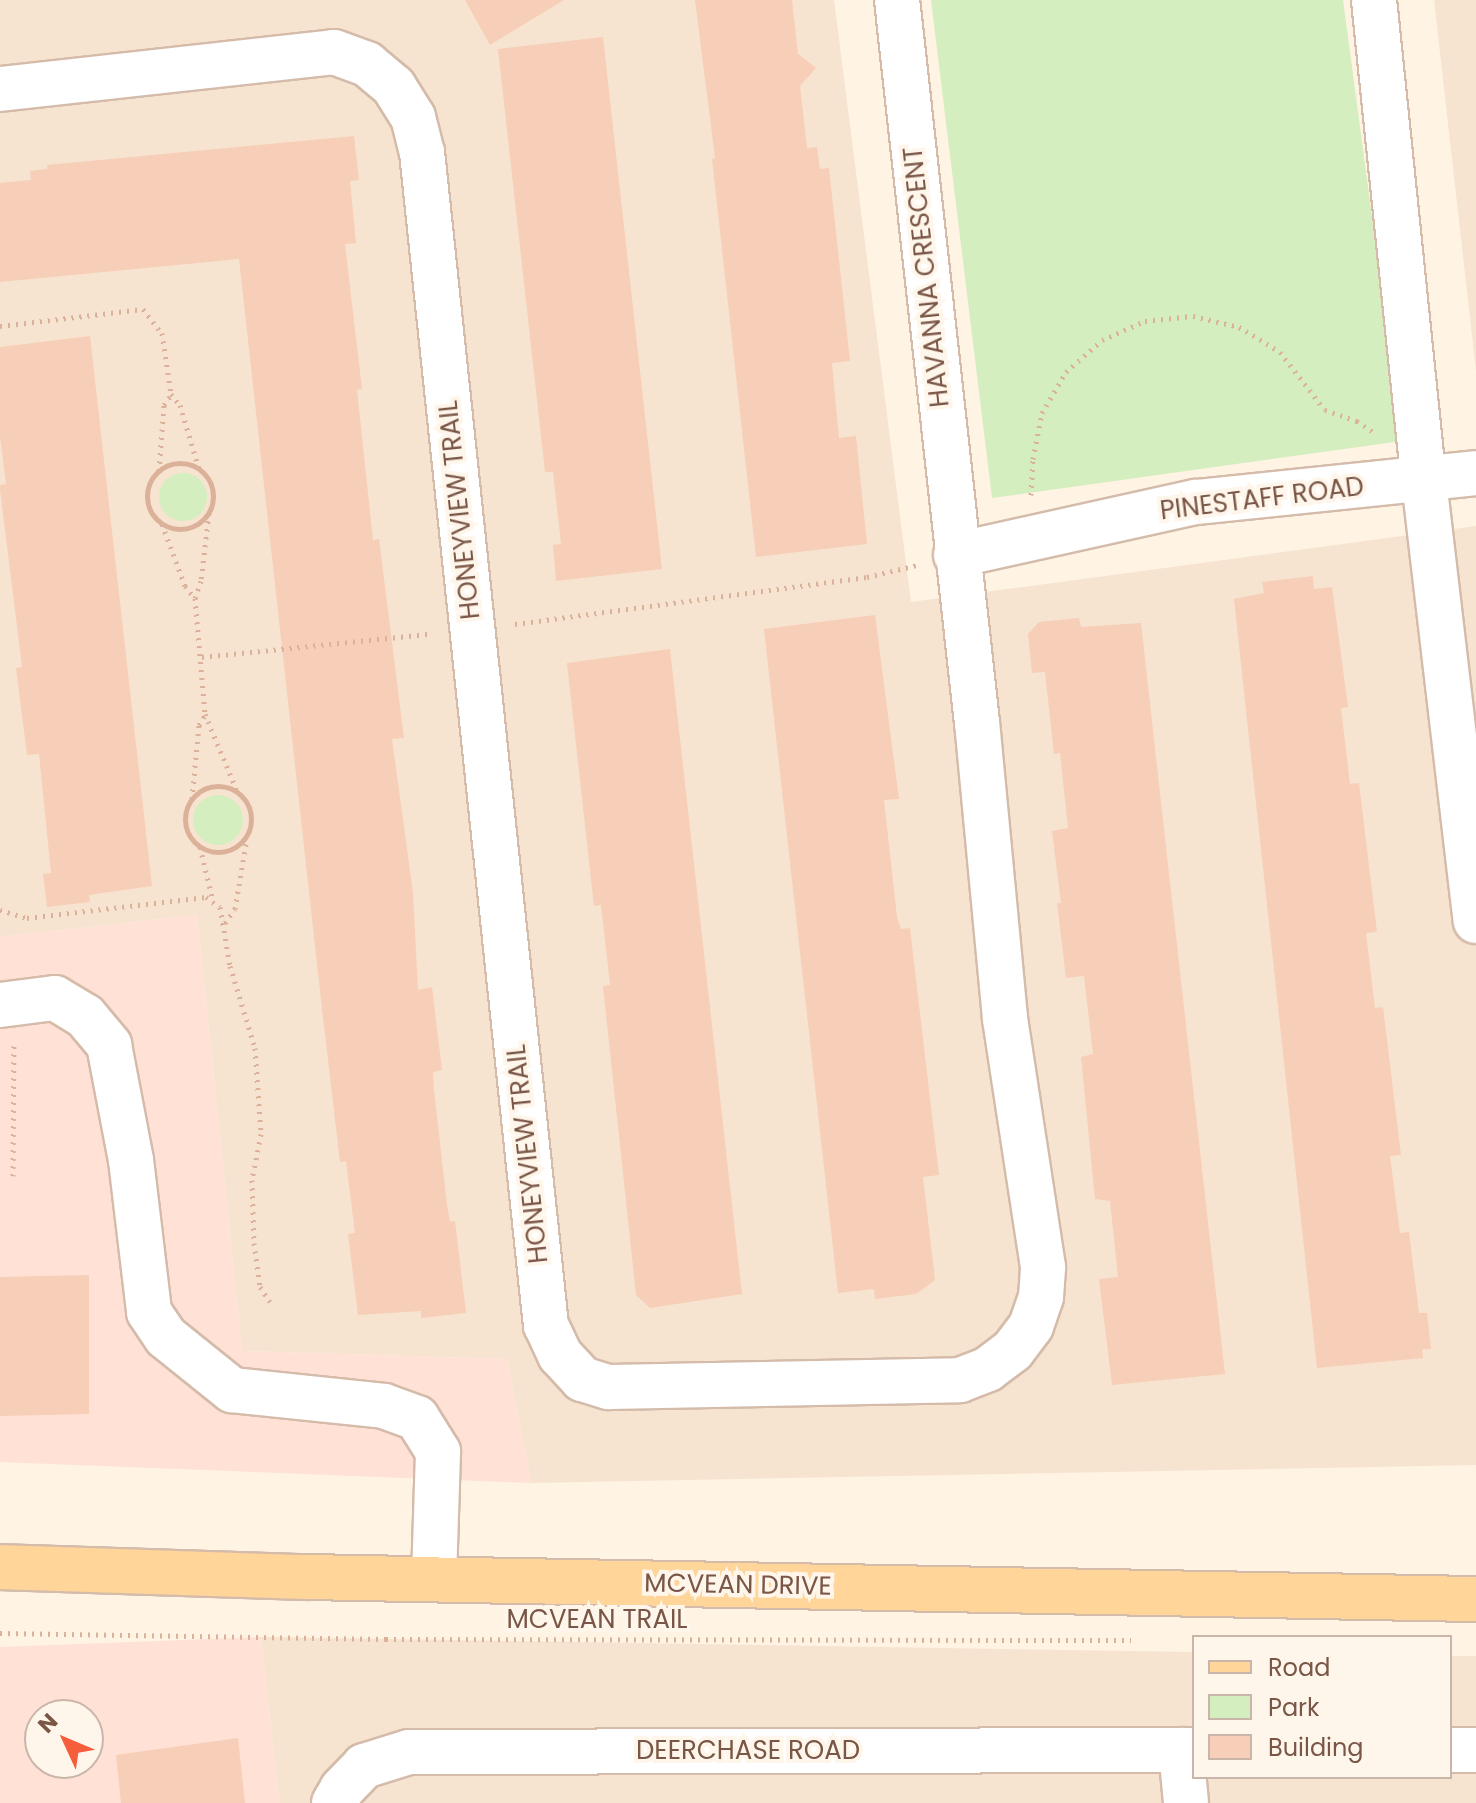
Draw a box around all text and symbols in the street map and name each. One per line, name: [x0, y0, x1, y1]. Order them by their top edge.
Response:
street label: HAVANNA CRESCENT: [898, 145, 956, 409]
street label: HONEYVIEW TRAIL: [433, 399, 487, 621]
street label: PINESTAFF ROAD: [1158, 471, 1366, 527]
street label: HONEYVIEW TRAIL: [501, 1043, 555, 1265]
street label: MCVEAN DRIVE: [644, 1568, 832, 1602]
street label: MCVEAN TRAIL: [506, 1604, 688, 1636]
legend: [1192, 1635, 1452, 1779]
text: Road: [1268, 1651, 1330, 1684]
text: Park: [1268, 1691, 1319, 1724]
north arrow: [24, 1699, 104, 1779]
text: N: [31, 1707, 65, 1740]
text: Building: [1268, 1731, 1364, 1764]
street label: DEERCHASE ROAD: [636, 1735, 860, 1767]

